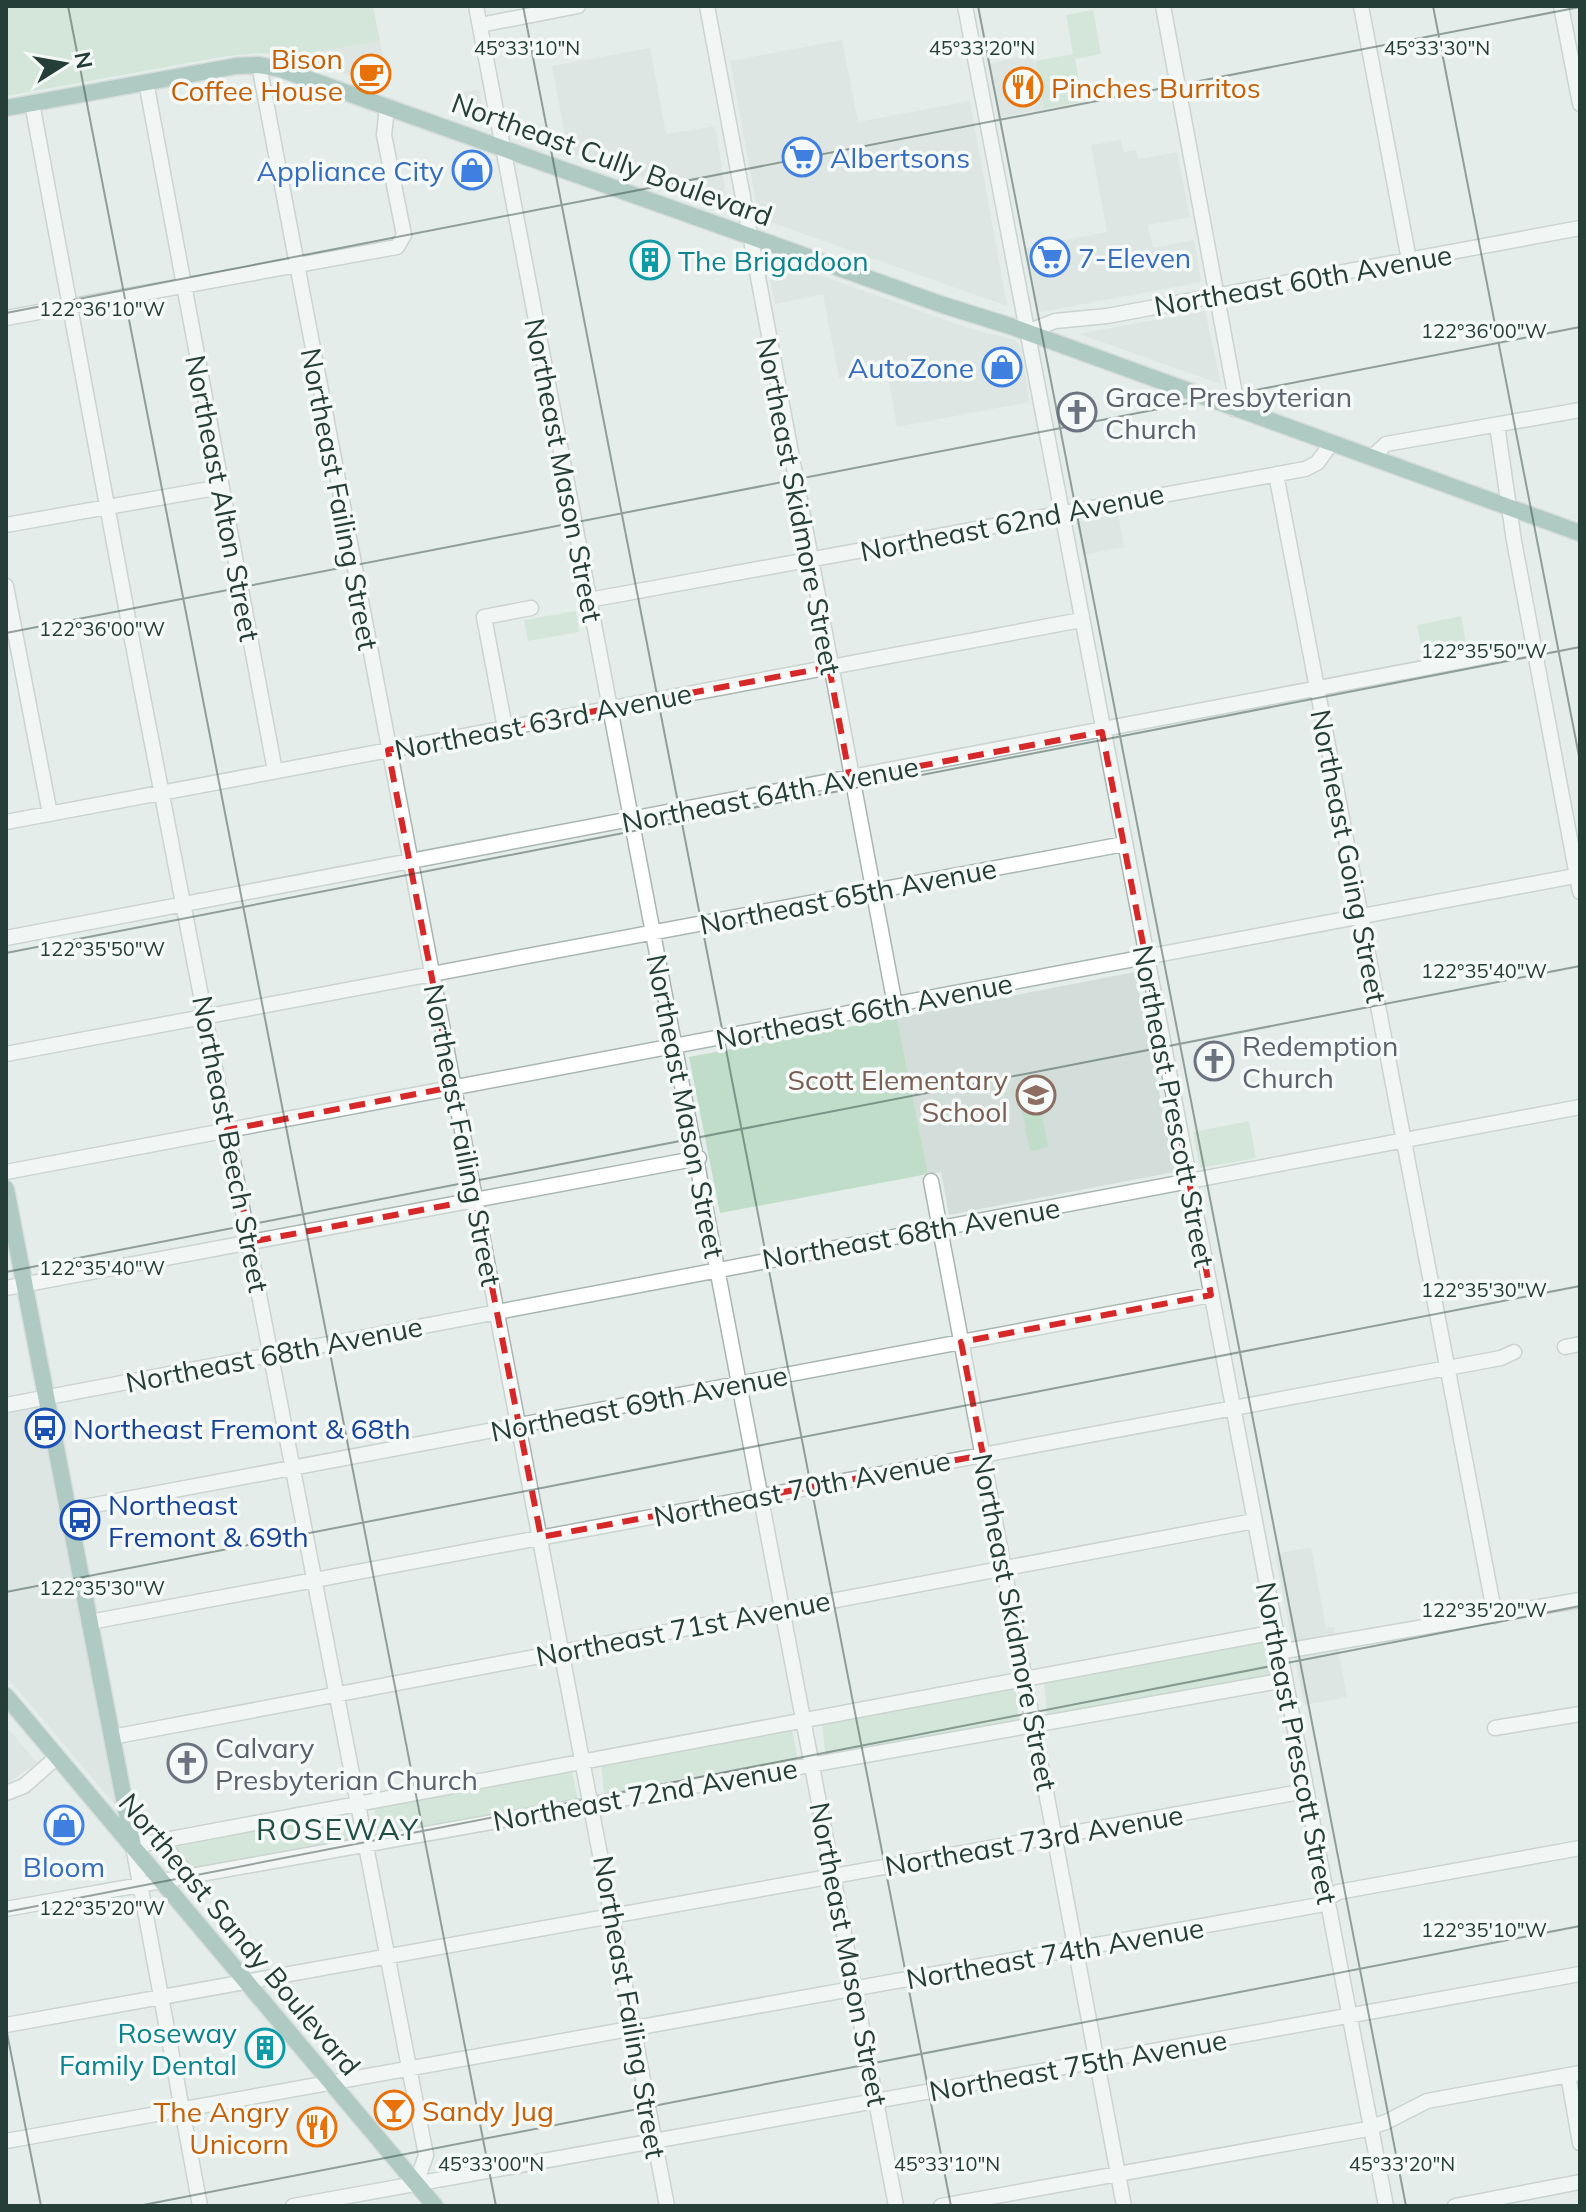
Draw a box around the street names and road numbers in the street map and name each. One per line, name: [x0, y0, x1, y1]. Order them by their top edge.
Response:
street label: Northeast Cully Boulevard: [447, 85, 777, 233]
street label: Northeast 60th Avenue: [1151, 237, 1455, 323]
street label: Northeast Mason Street: [517, 315, 611, 625]
street label: Northeast Skidmore Street: [749, 334, 849, 678]
street label: Northeast Failing Street: [294, 345, 386, 653]
street label: Northeast Alton Street: [178, 352, 268, 644]
street label: Northeast 62nd Avenue: [857, 475, 1167, 569]
street label: Northeast 63rd Avenue: [391, 675, 695, 767]
street label: Northeast Going Street: [1303, 706, 1395, 1006]
street label: Northeast 64th Avenue: [619, 748, 921, 840]
street label: Northeast 65th Avenue: [697, 850, 999, 942]
street label: Northeast Prescott Street: [1126, 942, 1222, 1270]
street label: Northeast Mason Street: [639, 951, 733, 1261]
street label: Northeast 66th Avenue: [713, 965, 1015, 1057]
street label: Northeast Failing Street: [417, 981, 509, 1289]
street label: Northeast Beech Street: [185, 993, 277, 1295]
street label: Northeast 68th Avenue: [759, 1190, 1063, 1276]
street label: Northeast 68th Avenue: [123, 1308, 425, 1400]
street label: Northeast 69th Avenue: [488, 1357, 790, 1449]
street label: Northeast 70th Avenue: [651, 1442, 953, 1534]
street label: Northeast Skidmore Street: [965, 1450, 1065, 1794]
street label: Northeast Prescott Street: [1249, 1579, 1345, 1907]
street label: Northeast 71st Avenue: [533, 1582, 833, 1674]
street label: Northeast 72nd Avenue: [490, 1750, 800, 1838]
street label: Northeast Sandy Boulevard: [112, 1786, 368, 2082]
street label: Northeast 73rd Avenue: [882, 1797, 1186, 1883]
street label: Northeast Mason Street: [802, 1799, 896, 2109]
street label: Northeast Failing Street: [586, 1853, 674, 2161]
street label: Northeast 74th Avenue: [903, 1910, 1207, 1996]
street label: Northeast 75th Avenue: [926, 2022, 1230, 2108]

